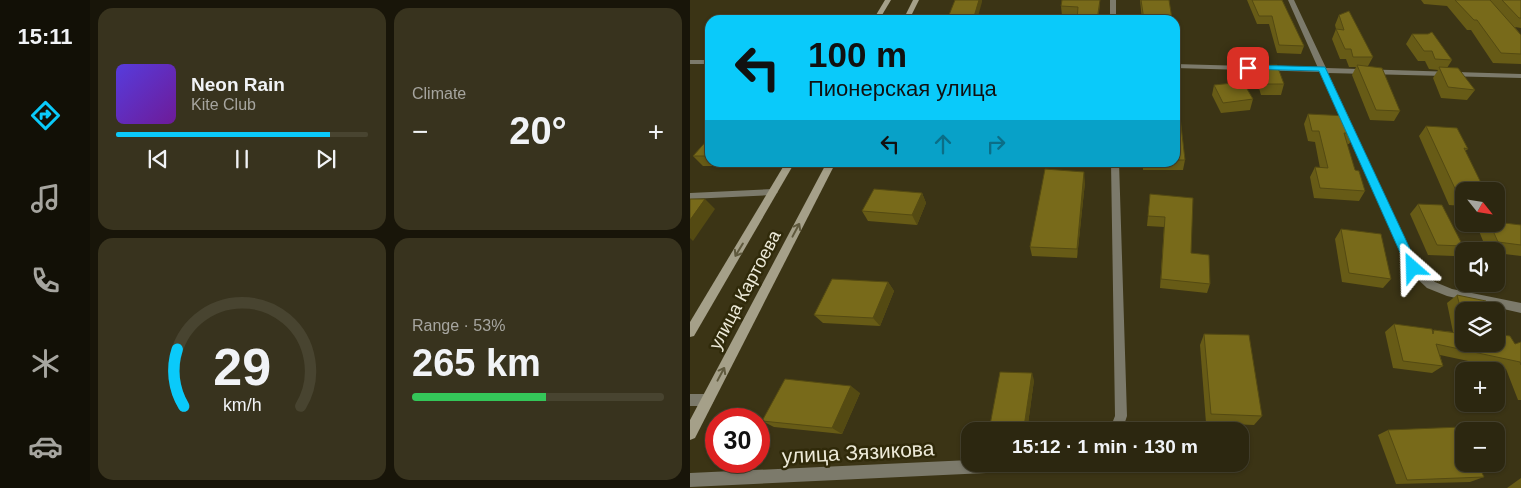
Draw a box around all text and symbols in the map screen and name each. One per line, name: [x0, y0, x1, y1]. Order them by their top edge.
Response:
text: 15:11: [17, 24, 73, 49]
icon: left: [725, 35, 790, 100]
text: 100 m: [808, 35, 907, 74]
pin: [1227, 47, 1269, 89]
icon: arrive: [1234, 54, 1262, 82]
text: Neon Rain: [191, 74, 285, 95]
text: Пионерская улица: [808, 76, 997, 101]
text: Climate: [412, 85, 466, 102]
text: Kite Club: [191, 96, 256, 113]
icon: directions: [28, 98, 63, 133]
text: 20°: [509, 110, 567, 152]
text: −: [412, 116, 428, 147]
text: +: [648, 116, 664, 147]
icon: left: [876, 130, 904, 158]
icon: ahead: [929, 130, 957, 158]
icon: right: [982, 130, 1010, 158]
icon: previous: [144, 145, 172, 173]
icon: pause: [228, 145, 256, 173]
icon: next: [312, 145, 340, 173]
icon: music: [28, 181, 63, 216]
north arrow: [1455, 182, 1505, 232]
map controls: [1455, 182, 1505, 472]
one-way arrow: [791, 223, 801, 238]
street label: улица Картоева: [705, 226, 785, 353]
position arrow: [1386, 241, 1438, 293]
one-way arrow: [734, 242, 744, 256]
button: sound: [1455, 242, 1505, 292]
icon: phone: [28, 263, 63, 298]
button: layers: [1455, 302, 1505, 352]
text: Range · 53%: [412, 317, 505, 334]
text: 29: [213, 338, 271, 396]
text: 265 km: [412, 342, 541, 384]
icon: climate: [28, 346, 63, 381]
button: +: [1455, 362, 1505, 412]
one-way arrow: [716, 367, 726, 382]
text: km/h: [223, 395, 261, 415]
speed limit sign: 30: [705, 408, 770, 473]
button: −: [1455, 422, 1505, 472]
icon: car: [28, 429, 63, 464]
text: 15:12 · 1 min · 130 m: [1012, 436, 1198, 457]
street label: улица Зязикова: [781, 437, 935, 467]

